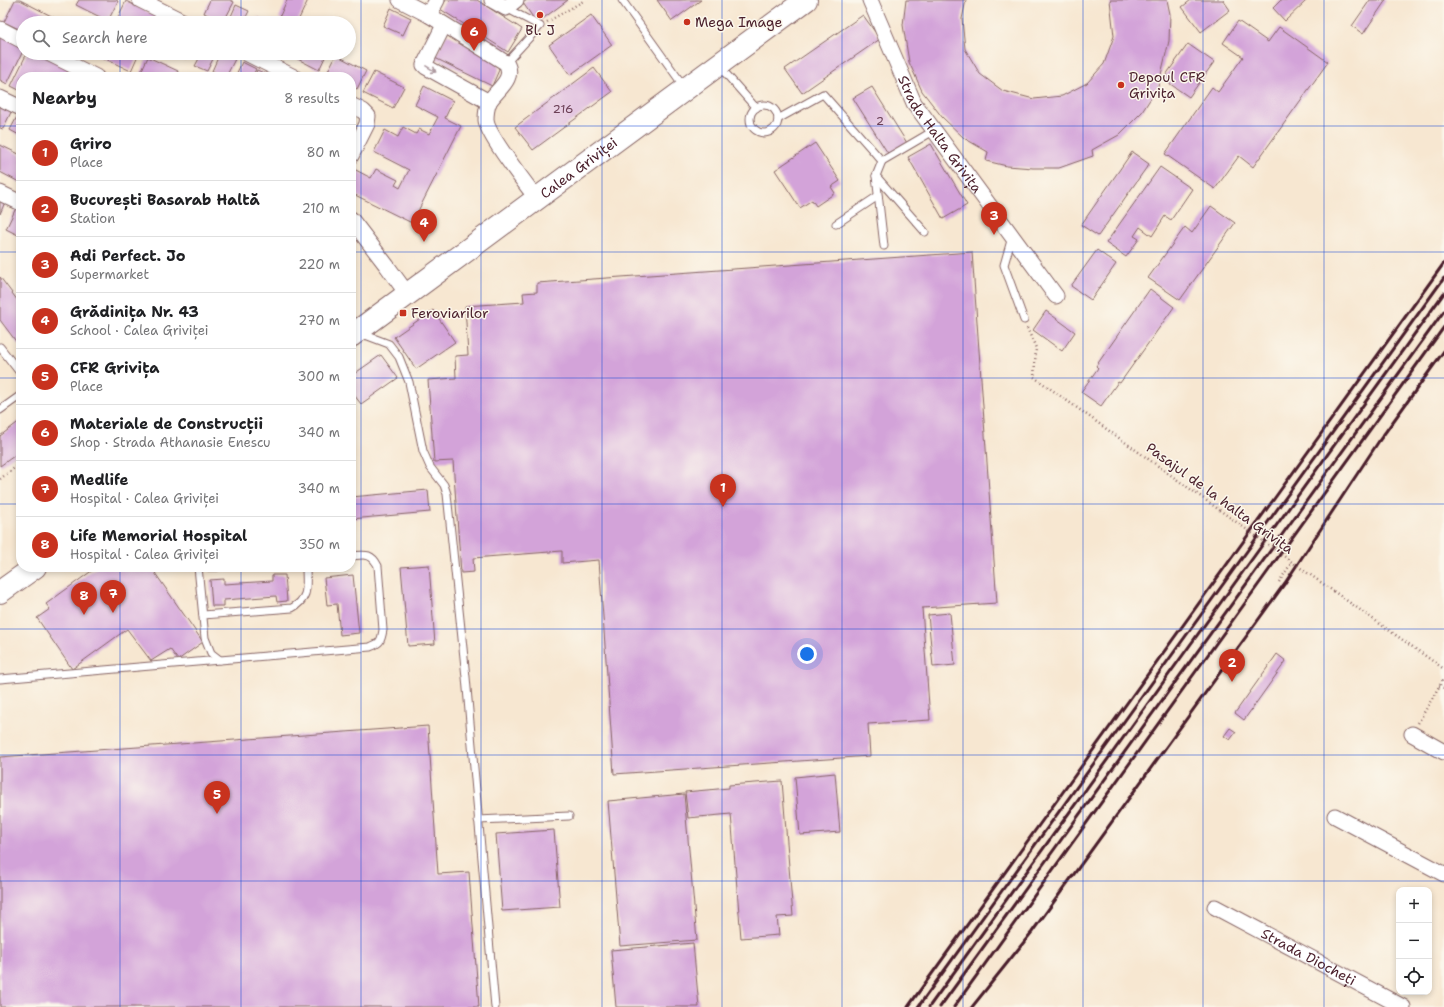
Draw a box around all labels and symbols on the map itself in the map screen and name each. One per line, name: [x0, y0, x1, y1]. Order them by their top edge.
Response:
marker: Bl. J: [535, 10, 545, 20]
place label: Mega Image: [695, 13, 783, 31]
marker: Mega Image: [682, 17, 692, 27]
pin: 6: [461, 18, 487, 51]
place label: Bl. J: [525, 21, 555, 39]
one-way arrow: [425, 66, 437, 74]
place label: Depoul CFR Grivița: [1129, 68, 1206, 103]
street label: Strada Halta Grivița: [894, 72, 986, 197]
marker: Depoul CFR Grivița: [1116, 80, 1126, 90]
house number: 216: [553, 101, 573, 117]
house number: 2: [876, 113, 884, 129]
street label: Calea Griviței: [536, 133, 621, 202]
pin: 3: [981, 202, 1007, 235]
pin: 4: [411, 209, 437, 242]
place label: Feroviarilor: [411, 304, 489, 322]
marker: Feroviarilor: [398, 308, 408, 318]
street label: Pasajul de la halta Grivița: [1142, 438, 1298, 559]
pin: 1: [710, 474, 736, 507]
pin: 7: [100, 580, 126, 613]
pin: 8: [71, 582, 97, 615]
your location: [797, 644, 817, 664]
pin: 2: [1219, 649, 1245, 682]
pin: 5: [204, 781, 230, 814]
street label: Strada Diocheți: [1258, 924, 1359, 989]

